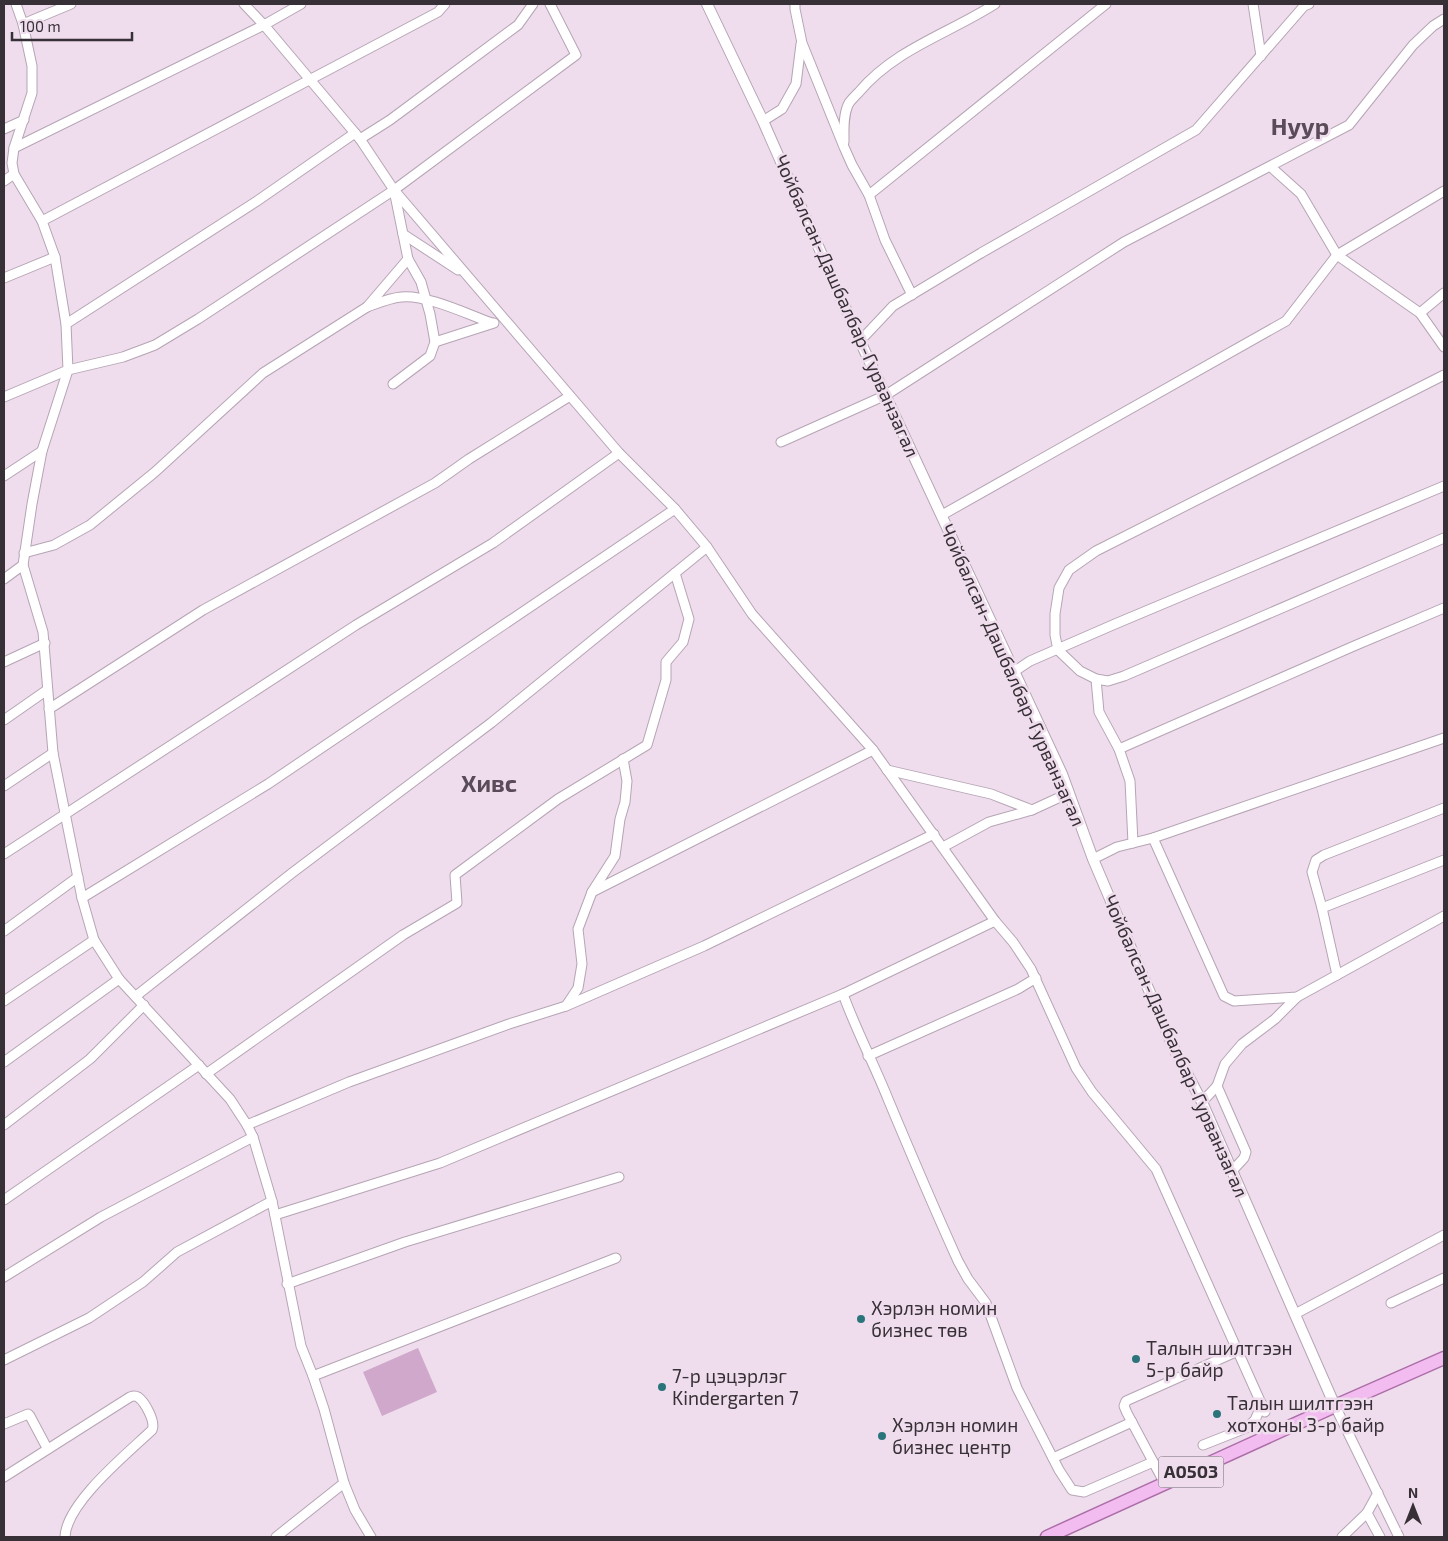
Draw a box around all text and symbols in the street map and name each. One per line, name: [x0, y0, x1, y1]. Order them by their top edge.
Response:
scale bar: [12, 10, 132, 42]
text: 100 m: [20, 17, 61, 35]
district label: Нуур: [1271, 111, 1329, 140]
street label: Чойбалсан-Дашбалбар-Гурванзагал: [769, 151, 925, 461]
street label: Чойбалсан-Дашбалбар-Гурванзагал: [935, 520, 1091, 830]
district label: Хивс: [461, 768, 517, 797]
street label: Чойбалсан-Дашбалбар-Гурванзагал: [1098, 891, 1254, 1201]
place label: Хэрлэн номин бизнес төв: [871, 1296, 997, 1341]
marker: Хэрлэн номин бизнес төв: [855, 1313, 867, 1325]
place label: Талын шилтгээн 5-р байр: [1146, 1336, 1293, 1381]
marker: Талын шилтгээн 5-р байр: [1130, 1353, 1142, 1365]
place label: 7-р цэцэрлэг Kindergarten 7: [672, 1364, 799, 1409]
marker: 7-р цэцэрлэг Kindergarten 7: [656, 1381, 668, 1393]
place label: Талын шилтгээн хотхоны 3-р байр: [1227, 1391, 1385, 1436]
marker: Талын шилтгээн хотхоны 3-р байр: [1211, 1408, 1223, 1420]
place label: Хэрлэн номин бизнес центр: [892, 1413, 1018, 1458]
marker: Хэрлэн номин бизнес центр: [876, 1430, 888, 1442]
road number: A0503: [1158, 1456, 1224, 1488]
north arrow: [1388, 1481, 1438, 1531]
text: N: [1408, 1484, 1418, 1501]

